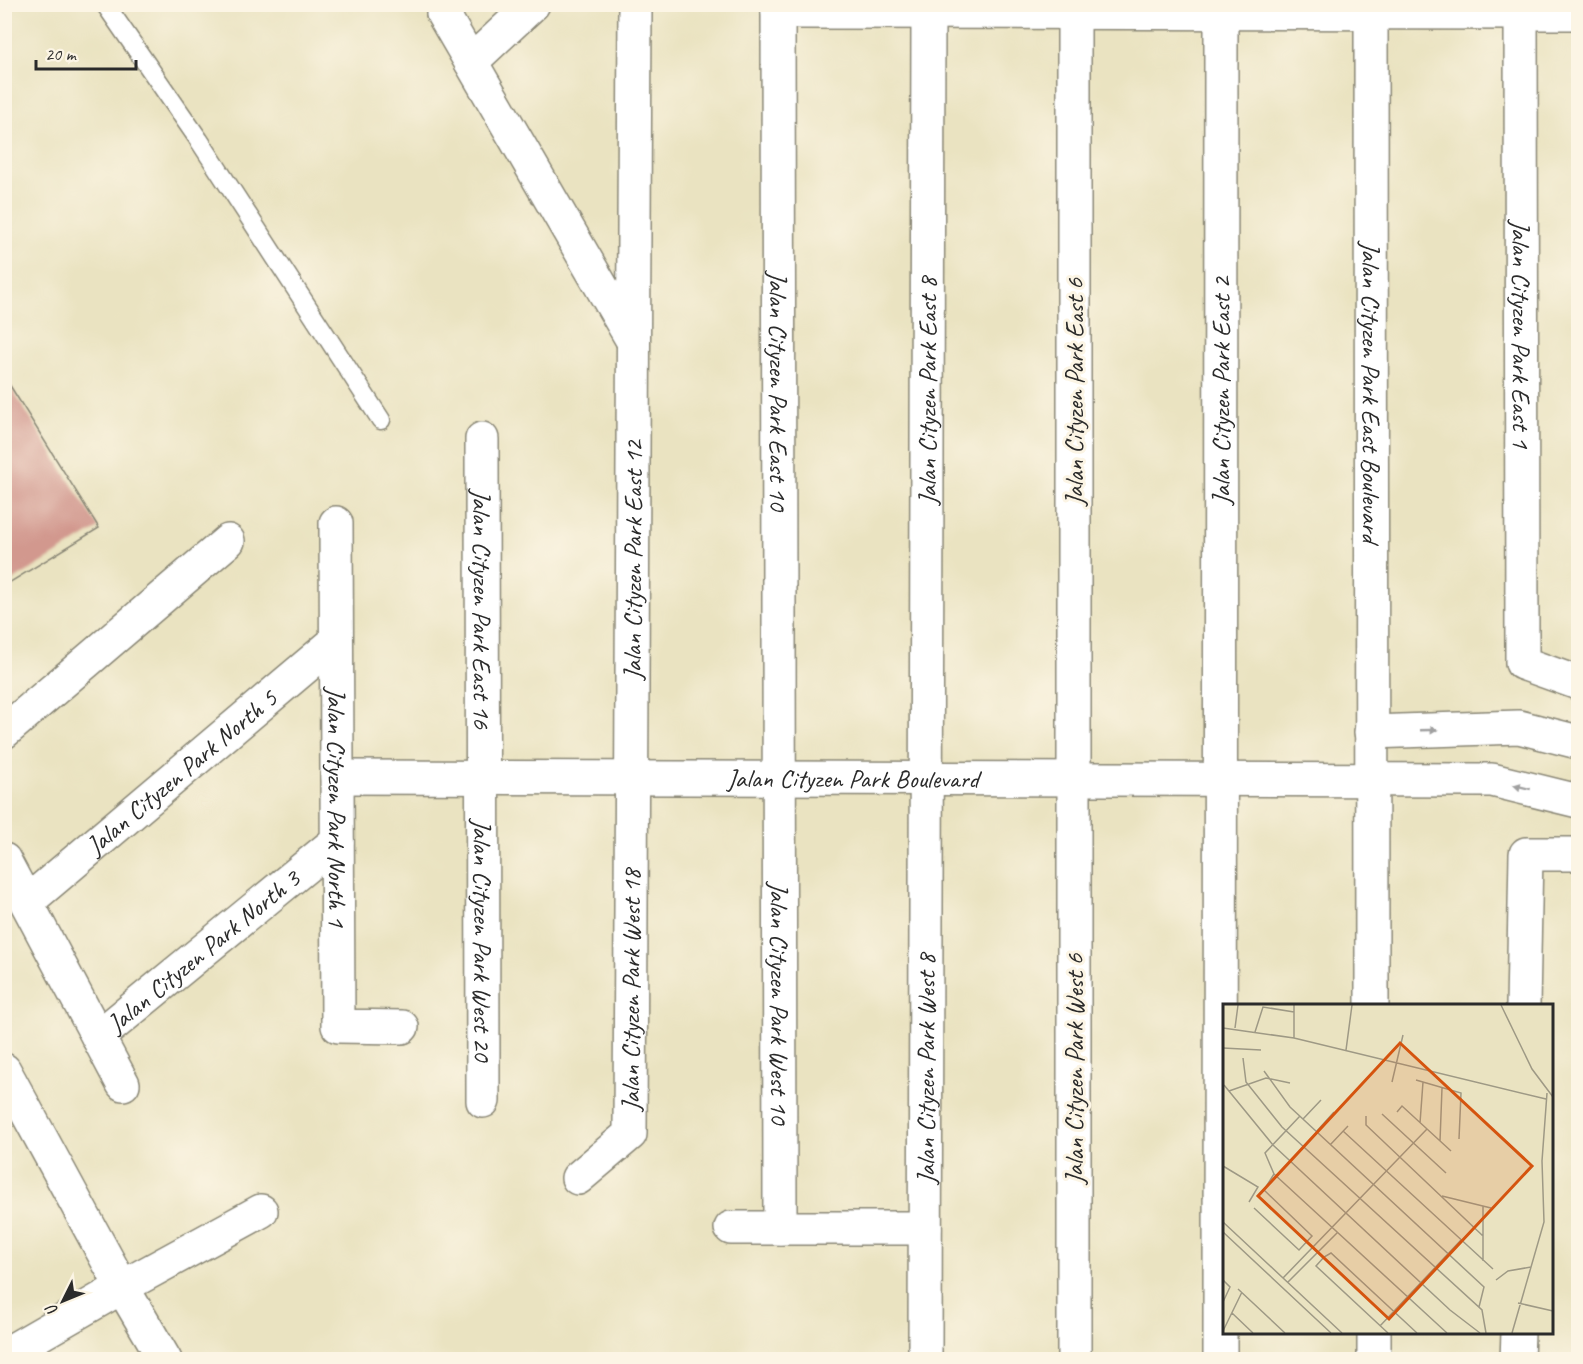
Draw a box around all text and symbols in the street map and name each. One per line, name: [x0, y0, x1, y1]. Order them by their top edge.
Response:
scale bar: [36, 33, 136, 71]
text: 20 m: [45, 43, 78, 65]
street label: Jalan Cityzen Park East 1: [1504, 218, 1538, 449]
street label: Jalan Cityzen Park East Boulevard: [1354, 240, 1388, 546]
street label: Jalan Cityzen Park East 10: [761, 269, 795, 513]
street label: Jalan Cityzen Park East 8: [911, 275, 944, 507]
street label: Jalan Cityzen Park East 2: [1205, 275, 1238, 507]
street label: Jalan Cityzen Park East 6: [1058, 277, 1091, 508]
street label: Jalan Cityzen Park East 12: [616, 438, 650, 682]
street label: Jalan Cityzen Park East 16: [465, 487, 498, 730]
street label: Jalan Cityzen Park North 5: [78, 681, 285, 863]
street label: Jalan Cityzen Park North 1: [320, 685, 354, 928]
one-way arrow: [1420, 725, 1439, 735]
street label: Jalan Cityzen Park Boulevard: [725, 762, 983, 796]
one-way arrow: [1512, 782, 1531, 792]
street label: Jalan Cityzen Park West 20: [466, 817, 499, 1063]
street label: Jalan Cityzen Park North 3: [99, 861, 308, 1041]
street label: Jalan Cityzen Park West 18: [614, 867, 648, 1113]
street label: Jalan Cityzen Park West 10: [762, 880, 796, 1126]
street label: Jalan Cityzen Park West 8: [909, 951, 943, 1186]
street label: Jalan Cityzen Park West 6: [1058, 953, 1091, 1186]
inset map: [1223, 1004, 1553, 1334]
north arrow: [33, 1271, 93, 1331]
text: U: [41, 1299, 63, 1320]

